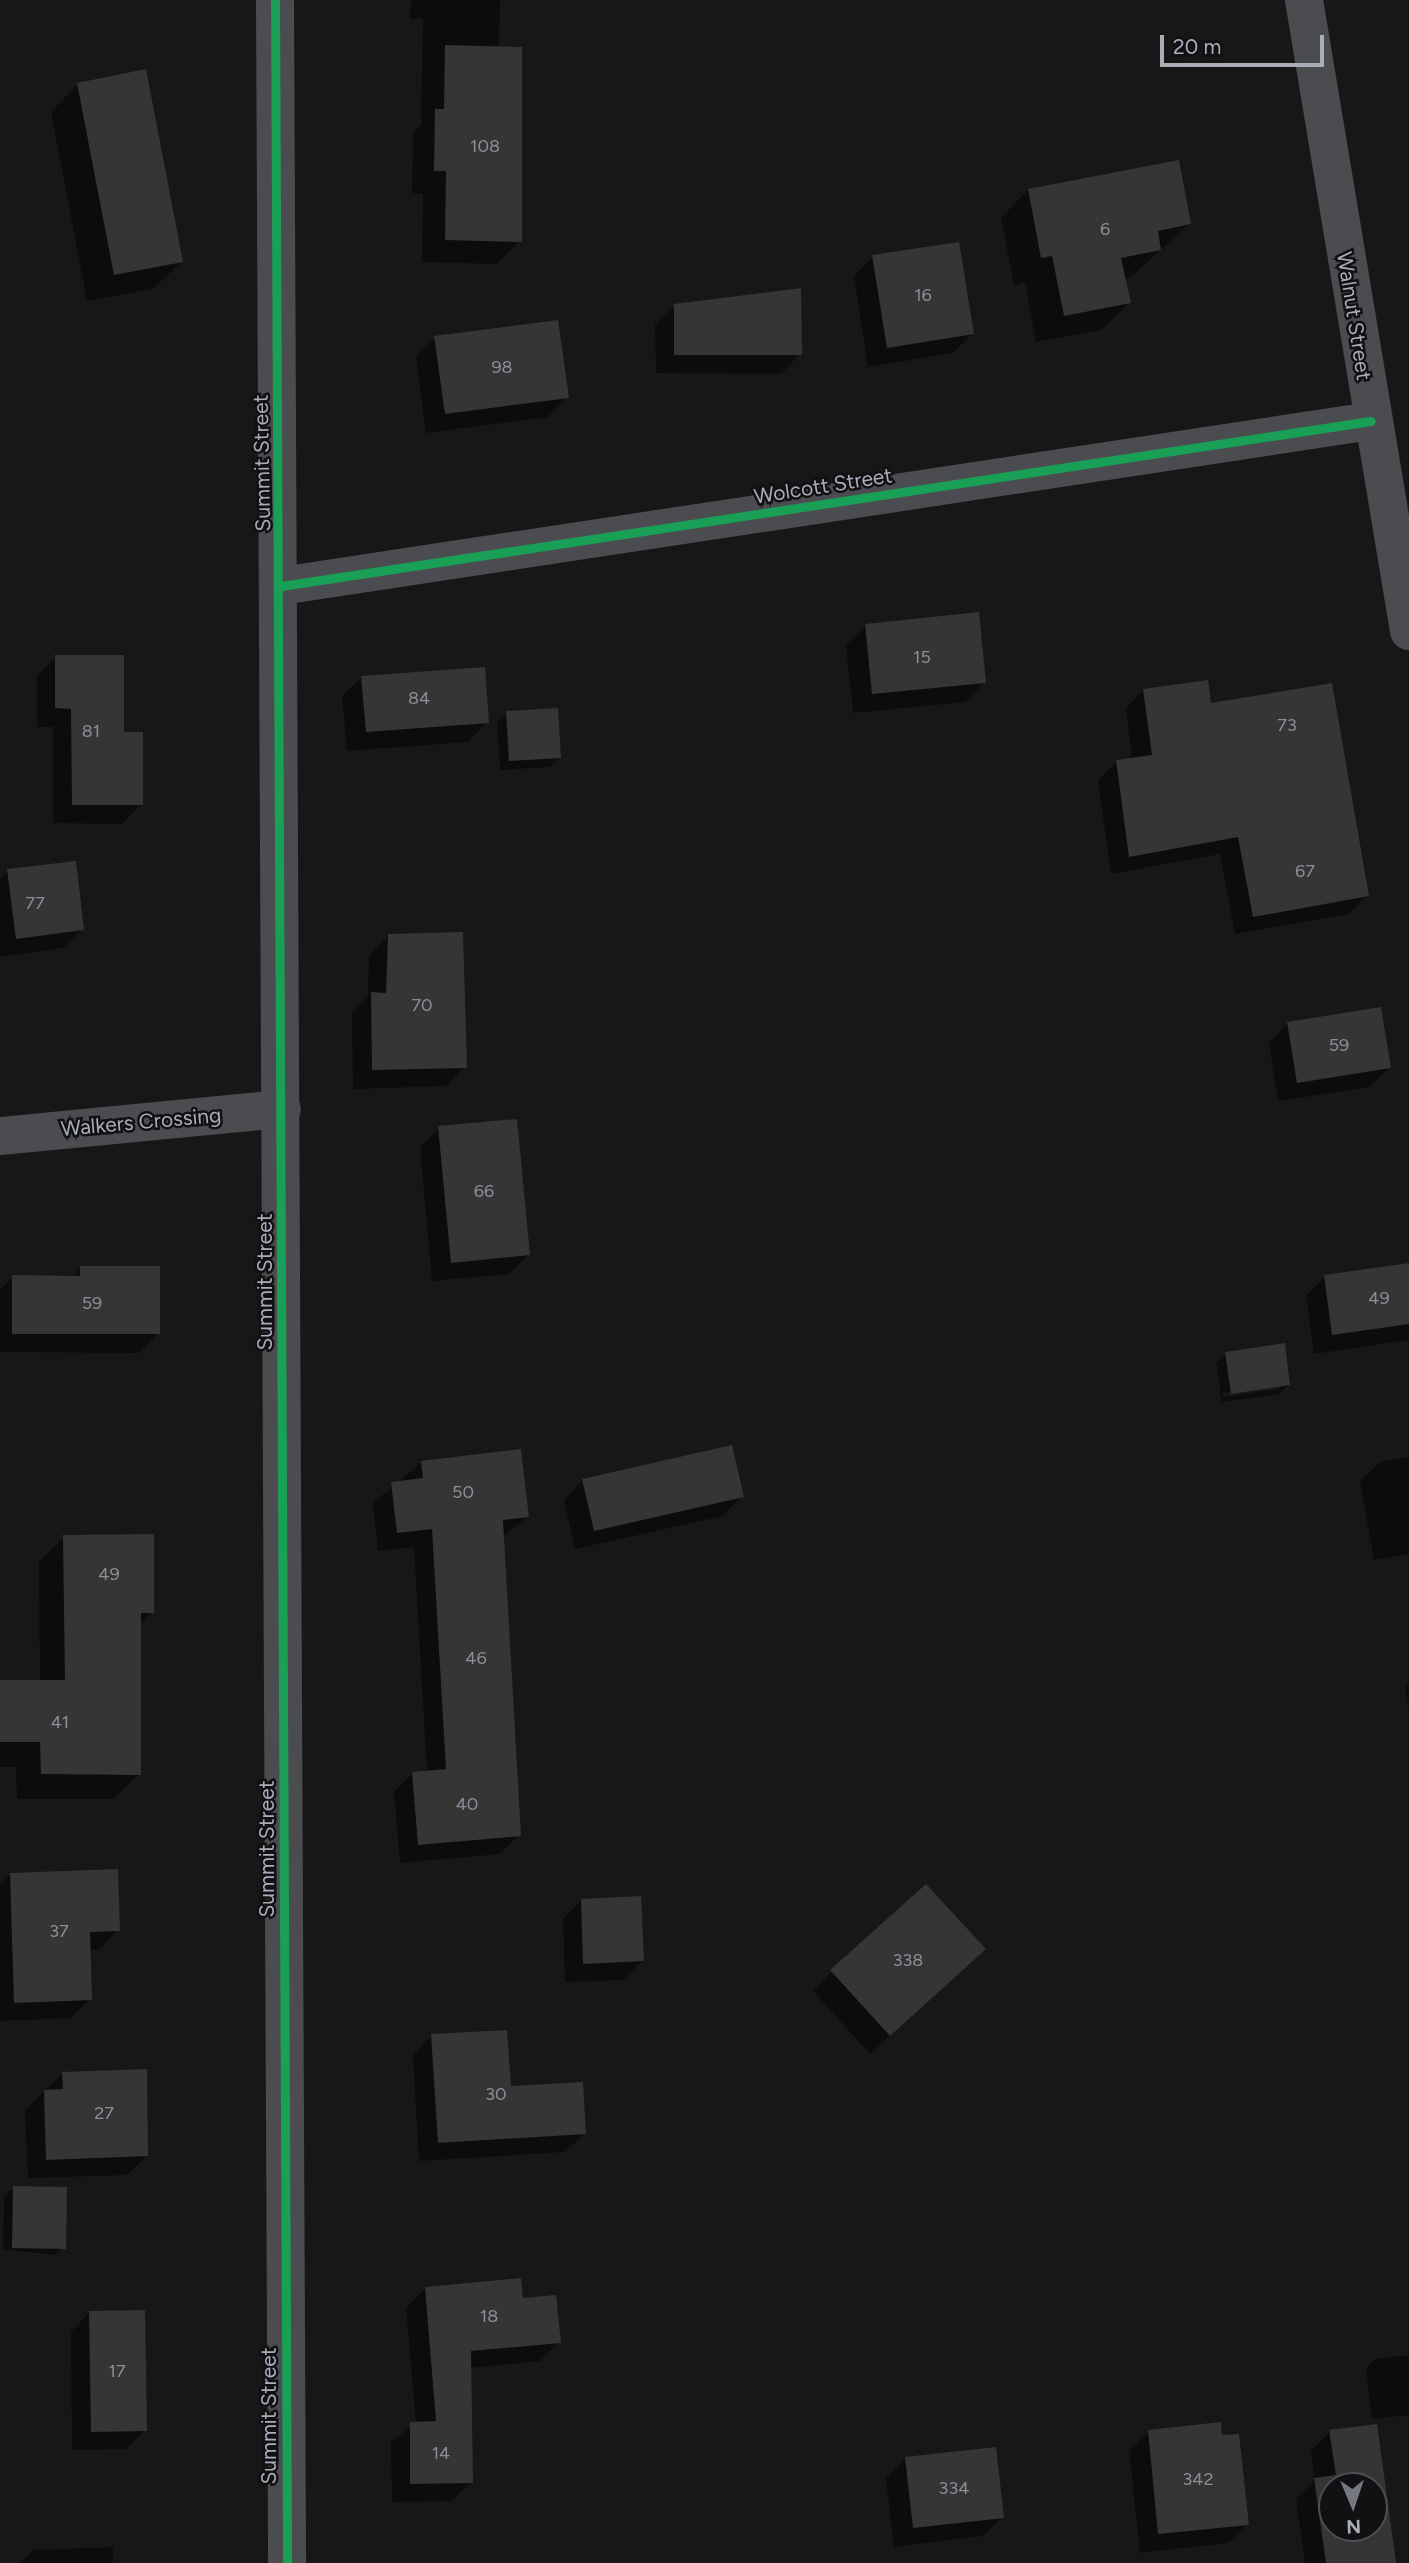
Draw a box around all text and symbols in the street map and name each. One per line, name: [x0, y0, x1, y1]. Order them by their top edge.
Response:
scale bar: [1164, 21, 1328, 65]
text: 20 m: [1173, 34, 1221, 59]
house number: 108: [470, 135, 500, 157]
house number: 6: [1100, 218, 1110, 240]
street label: Walnut Street: [1331, 250, 1377, 382]
house number: 16: [914, 284, 932, 306]
house number: 98: [491, 356, 513, 378]
street label: Summit Street: [248, 394, 276, 532]
street label: Wolcott Street: [752, 463, 894, 509]
house number: 15: [913, 646, 931, 668]
house number: 84: [408, 687, 430, 709]
house number: 73: [1277, 714, 1297, 736]
house number: 81: [82, 720, 100, 742]
house number: 67: [1295, 860, 1315, 882]
house number: 77: [25, 892, 45, 914]
house number: 70: [411, 994, 433, 1016]
house number: 59: [1329, 1034, 1349, 1056]
street label: Walkers Crossing: [60, 1102, 222, 1142]
house number: 66: [474, 1180, 494, 1202]
street label: Summit Street: [252, 1213, 278, 1351]
house number: 49: [1368, 1287, 1390, 1309]
house number: 59: [82, 1292, 102, 1314]
house number: 50: [452, 1481, 474, 1503]
house number: 49: [98, 1563, 120, 1585]
house number: 46: [465, 1647, 487, 1669]
house number: 41: [51, 1711, 69, 1733]
street label: Summit Street: [254, 1780, 280, 1918]
house number: 40: [456, 1793, 478, 1815]
house number: 37: [49, 1920, 69, 1942]
house number: 338: [893, 1949, 923, 1971]
house number: 30: [485, 2083, 507, 2105]
house number: 27: [94, 2102, 114, 2124]
house number: 18: [480, 2305, 498, 2327]
street label: Summit Street: [256, 2347, 282, 2485]
house number: 17: [108, 2360, 126, 2382]
house number: 14: [432, 2442, 450, 2464]
house number: 342: [1182, 2468, 1214, 2490]
north arrow: [1318, 2472, 1388, 2542]
house number: 334: [939, 2477, 969, 2499]
text: N: [1346, 2515, 1361, 2538]

